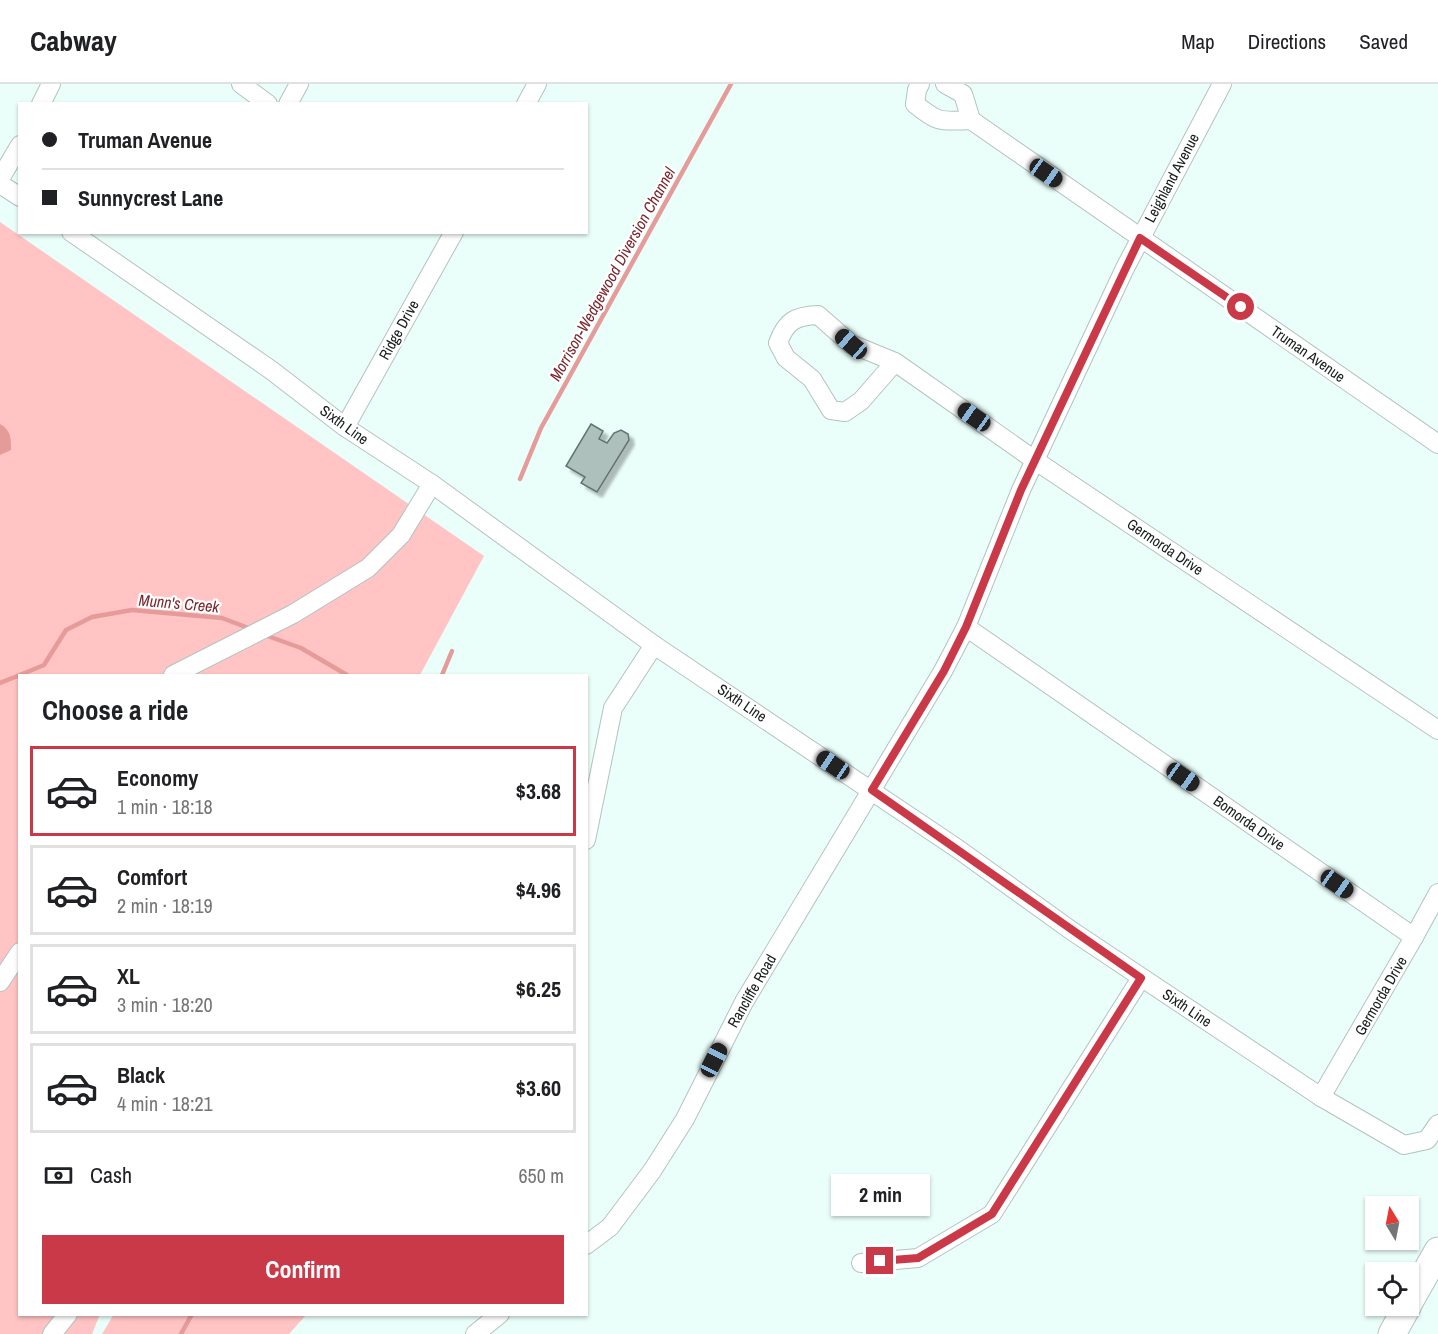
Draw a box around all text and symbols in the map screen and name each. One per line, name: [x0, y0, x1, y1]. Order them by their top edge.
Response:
text: Cabway: [30, 22, 117, 60]
text: Map: [1181, 27, 1215, 56]
text: Directions: [1248, 27, 1326, 56]
text: Saved: [1359, 27, 1408, 56]
text: Truman Avenue: [78, 125, 212, 155]
street label: Leighland Avenue: [1139, 129, 1204, 226]
car: [1026, 155, 1066, 191]
water label: Morrison-Wedgewood Diversion Channel: [544, 162, 681, 385]
text: Sunnycrest Lane: [78, 183, 223, 213]
route start: [1227, 293, 1254, 320]
street label: Ridge Drive: [373, 296, 424, 364]
street label: Truman Avenue: [1267, 320, 1350, 387]
car: [832, 325, 870, 363]
car: [954, 399, 994, 435]
street label: Sixth Line: [316, 400, 373, 449]
street label: Germorda Drive: [1123, 513, 1208, 580]
water label: Munn's Creek: [138, 589, 221, 618]
street label: Sixth Line: [713, 678, 771, 727]
text: Choose a ride: [42, 692, 188, 728]
car: [813, 747, 853, 783]
car: [1163, 759, 1203, 795]
text: Economy: [117, 763, 198, 793]
icon: car: [45, 764, 99, 818]
text: $3.68: [516, 776, 561, 806]
street label: Bomorda Drive: [1209, 790, 1289, 855]
text: 1 min · 18:18: [117, 793, 213, 820]
text: Comfort: [117, 862, 187, 892]
icon: car: [45, 863, 99, 917]
car: [1317, 866, 1357, 902]
text: $4.96: [516, 875, 561, 905]
text: 2 min · 18:19: [117, 892, 213, 919]
street label: Rancliffe Road: [722, 950, 781, 1031]
street label: Germorda Drive: [1349, 952, 1412, 1039]
text: XL: [117, 961, 140, 991]
icon: car: [45, 962, 99, 1016]
text: $6.25: [516, 974, 561, 1004]
street label: Sixth Line: [1158, 983, 1216, 1032]
text: 3 min · 18:20: [117, 991, 213, 1018]
car: [698, 1040, 730, 1080]
text: Black: [117, 1060, 165, 1090]
icon: car: [45, 1061, 99, 1115]
text: $3.60: [516, 1073, 561, 1103]
text: 4 min · 18:21: [117, 1090, 213, 1117]
icon: cash: [42, 1159, 75, 1192]
text: Cash: [90, 1160, 132, 1190]
text: 650 m: [518, 1162, 564, 1189]
callout: 2 min: [830, 1174, 930, 1216]
text: 2 min: [859, 1181, 902, 1208]
north arrow: [1365, 1196, 1419, 1250]
map controls: [1365, 1196, 1419, 1316]
button: Confirm: [42, 1235, 564, 1304]
route end: [866, 1247, 893, 1274]
button: locate: [1365, 1262, 1419, 1316]

